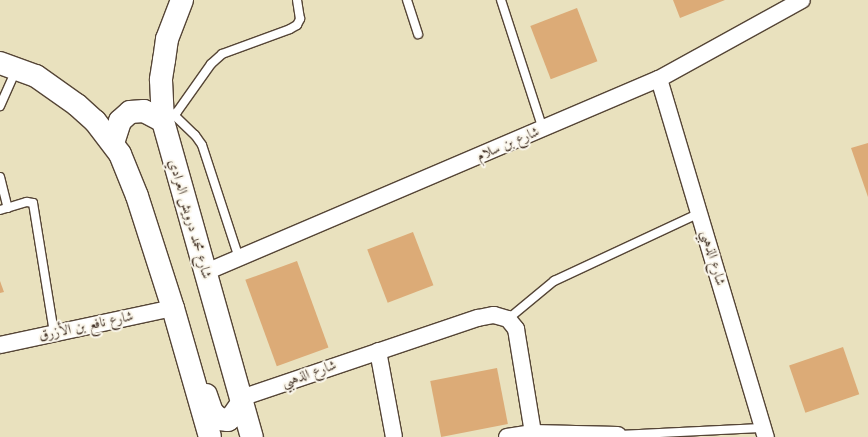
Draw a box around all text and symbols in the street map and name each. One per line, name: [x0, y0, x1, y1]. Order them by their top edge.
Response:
street label: شارع بن سلام: [474, 123, 542, 165]
street label: شارع محمد درويش العرادي: [165, 157, 215, 281]
street label: شارع الذهبي: [697, 228, 729, 288]
street label: شارع نافع بن الأزرق: [37, 308, 135, 344]
street label: شارع الذهبي: [280, 357, 338, 391]

